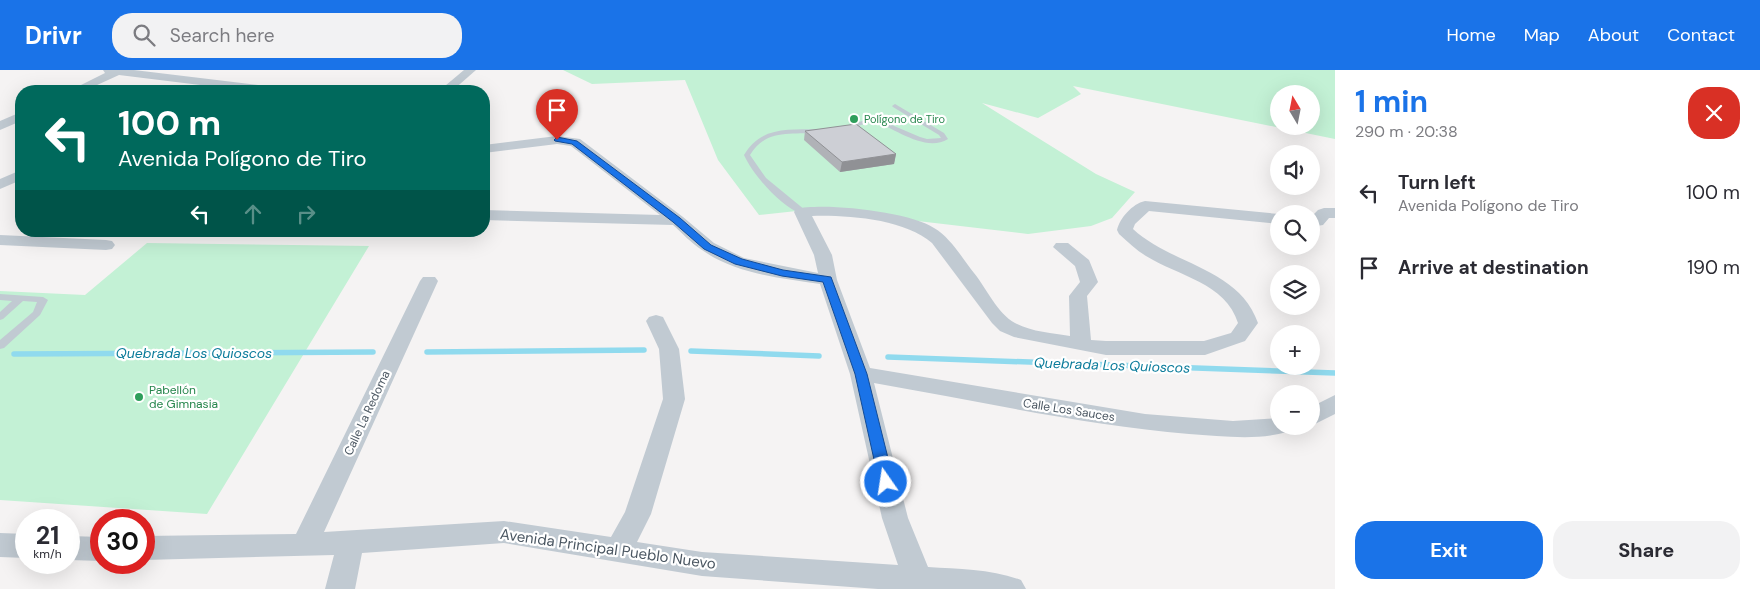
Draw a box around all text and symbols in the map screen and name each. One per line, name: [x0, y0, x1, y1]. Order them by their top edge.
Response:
search box: [112, 13, 462, 58]
text: Drivr: [25, 20, 82, 51]
icon: search: [130, 21, 158, 49]
text: Search here: [170, 23, 275, 48]
text: Home: [1446, 23, 1496, 47]
text: Map: [1524, 23, 1560, 47]
text: About: [1588, 23, 1639, 47]
text: Contact: [1667, 23, 1735, 47]
text: 1 min: [1355, 82, 1428, 121]
north arrow: [1270, 85, 1320, 135]
map controls: [1270, 85, 1320, 435]
button: close: [1688, 87, 1740, 139]
pin: [536, 89, 578, 140]
icon: arrive: [543, 96, 571, 124]
text: 100 m: [118, 100, 221, 146]
icon: left: [35, 105, 100, 170]
place label: Polígono de Tiro: [864, 112, 945, 126]
marker: Polígono de Tiro: [848, 113, 860, 125]
text: 290 m · 20:38: [1355, 121, 1458, 142]
text: Avenida Polígono de Tiro: [118, 144, 366, 173]
button: sound: [1270, 145, 1320, 195]
text: Turn left: [1398, 170, 1476, 195]
icon: left: [1355, 179, 1383, 207]
text: 100 m: [1686, 180, 1740, 205]
text: Avenida Polígono de Tiro: [1398, 195, 1579, 216]
icon: left: [186, 200, 214, 228]
icon: ahead: [239, 200, 267, 228]
icon: right: [292, 200, 320, 228]
button: search: [1270, 205, 1320, 255]
icon: arrive: [1355, 254, 1383, 282]
text: Arrive at destination: [1398, 255, 1589, 280]
text: 190 m: [1687, 255, 1740, 280]
button: layers: [1270, 265, 1320, 315]
button: +: [1270, 325, 1320, 375]
water label: Quebrada Los Quioscos: [116, 344, 272, 362]
water label: Quebrada Los Quioscos: [1034, 353, 1190, 377]
street label: Calle La Redoma: [340, 368, 394, 458]
place label: Pabellón de Gimnasia: [149, 382, 218, 412]
button: −: [1270, 385, 1320, 435]
marker: Pabellón de Gimnasia: [133, 391, 145, 403]
street label: Calle Los Sauces: [1022, 395, 1116, 425]
position arrow: [859, 455, 911, 507]
speed limit sign: 30: [90, 509, 155, 574]
text: 21: [36, 519, 59, 552]
button: Exit: [1355, 521, 1543, 579]
button: Share: [1553, 521, 1740, 579]
street label: Avenida Principal Pueblo Nuevo: [499, 524, 717, 574]
text: km/h: [33, 546, 62, 562]

